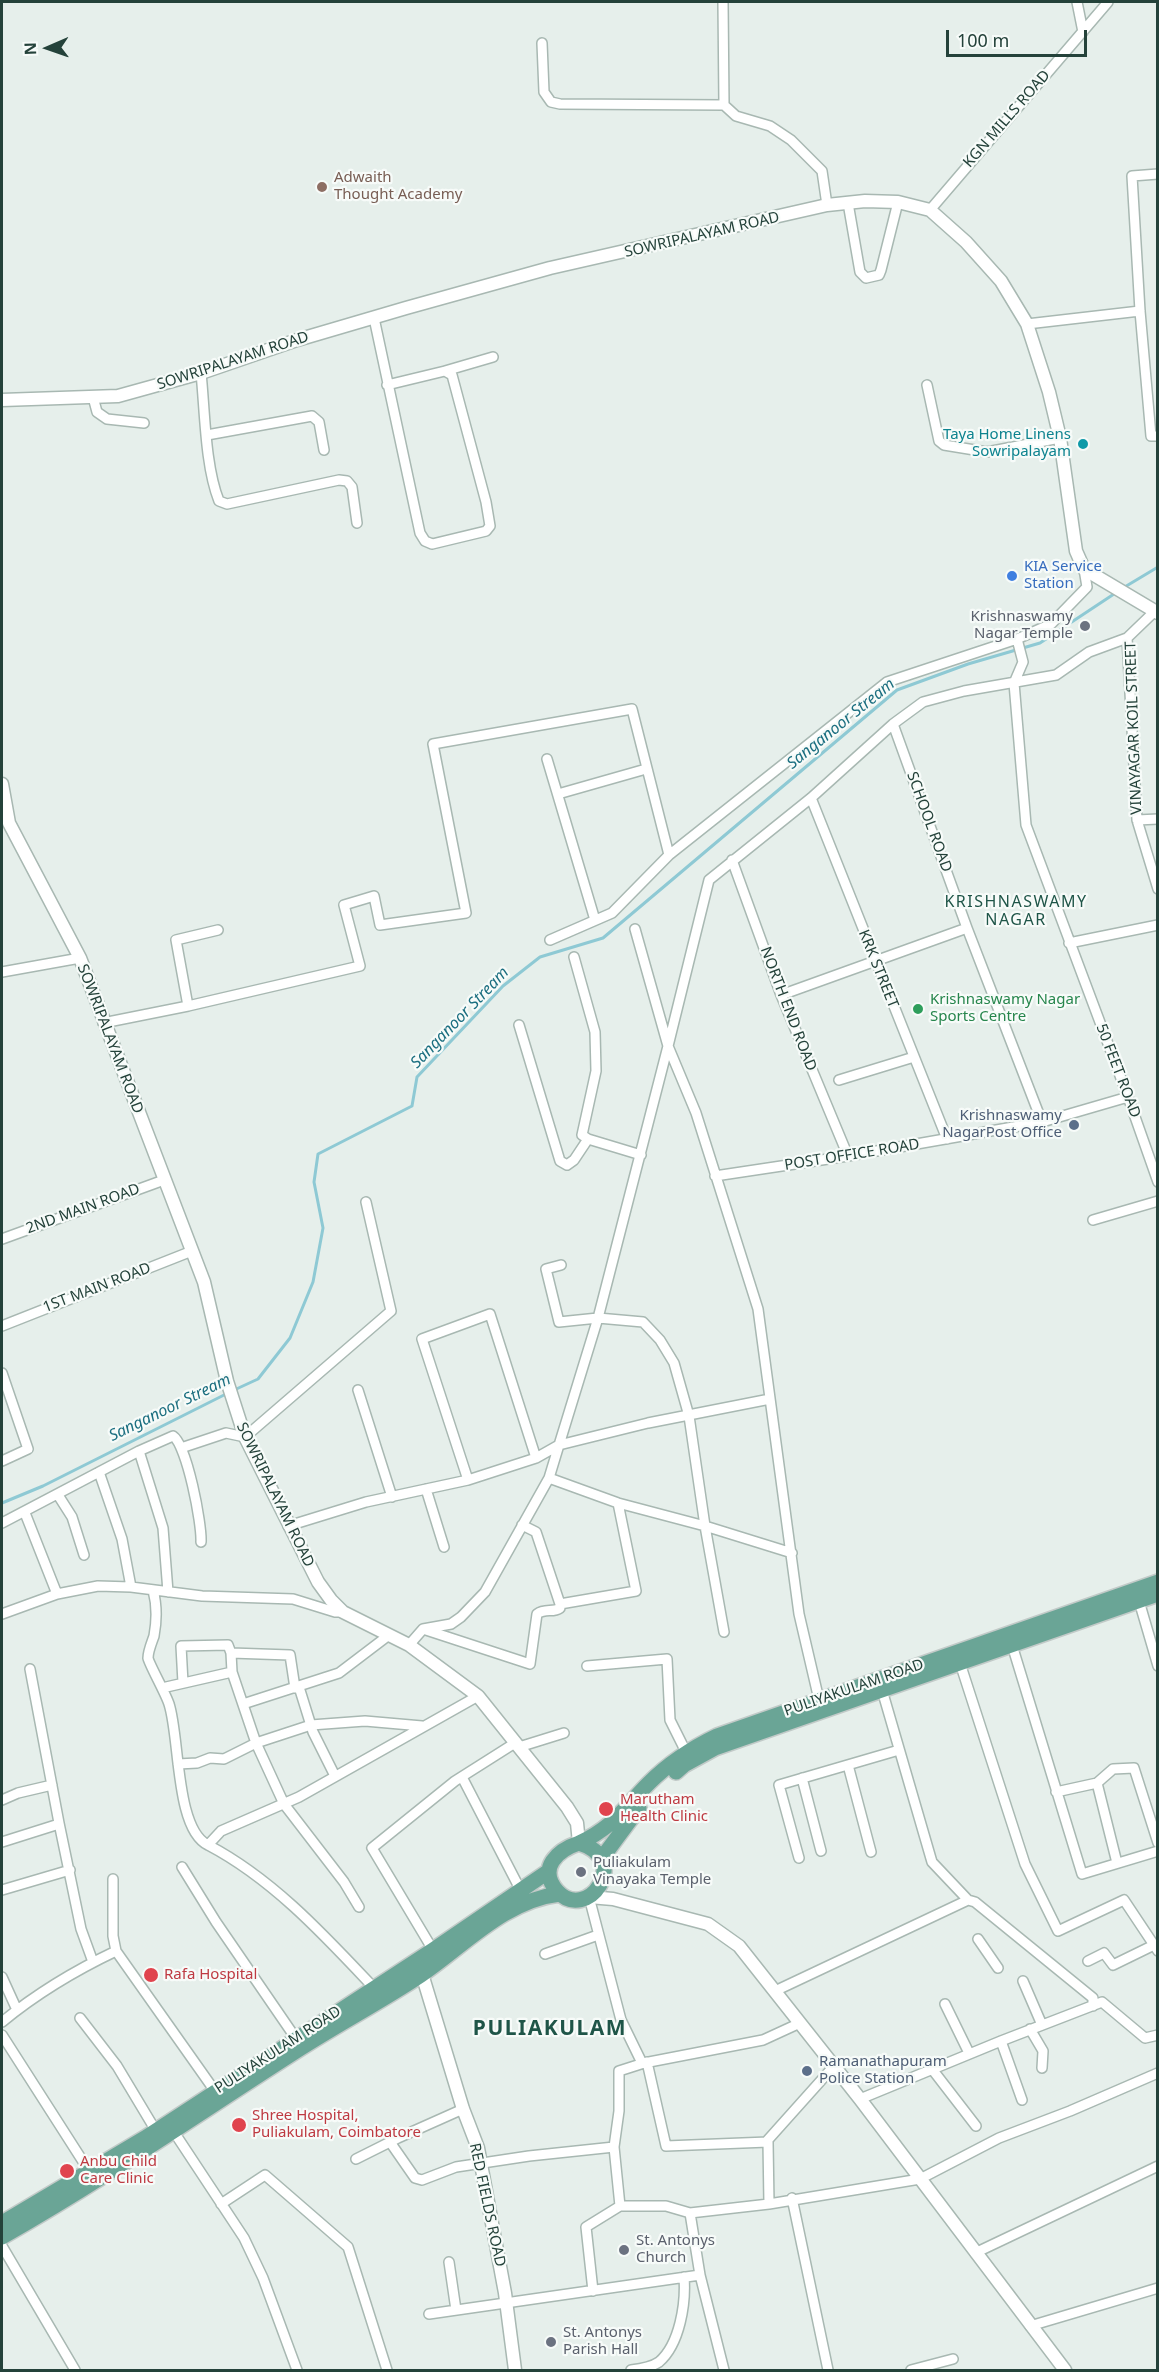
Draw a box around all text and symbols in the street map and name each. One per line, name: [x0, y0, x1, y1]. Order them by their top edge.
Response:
north arrow: [18, 18, 78, 78]
scale bar: [949, 18, 1090, 56]
text: 100 m: [957, 28, 1009, 52]
text: N: [19, 42, 41, 56]
street label: KGN MILLS ROAD: [960, 67, 1054, 171]
place label: Adwaith Thought Academy: [334, 169, 462, 204]
marker: Adwaith Thought Academy: [315, 180, 329, 194]
street label: SOWRIPALAYAM ROAD: [623, 208, 781, 262]
street label: SOWRIPALAYAM ROAD: [155, 328, 311, 394]
place label: Taya Home Linens Sowripalayam: [943, 426, 1071, 461]
marker: Taya Home Linens Sowripalayam: [1076, 437, 1090, 451]
place label: KIA Service Station: [1024, 558, 1102, 593]
marker: KIA Service Station: [1005, 569, 1019, 583]
place label: Krishnaswamy Nagar Temple: [970, 608, 1073, 643]
marker: Krishnaswamy Nagar Temple: [1078, 619, 1092, 633]
street label: VINAYAGAR KOIL STREET: [1122, 641, 1146, 815]
water label: Sanganoor Stream: [783, 675, 899, 773]
street label: SCHOOL ROAD: [903, 769, 955, 875]
district label: KRISHNASWAMY NAGAR: [944, 892, 1088, 930]
street label: KRK STREET: [854, 927, 902, 1011]
street label: NORTH END ROAD: [756, 944, 820, 1074]
street label: SOWRIPALAYAM ROAD: [73, 962, 147, 1116]
water label: Sanganoor Stream: [407, 963, 513, 1073]
place label: Krishnaswamy Nagar Sports Centre: [930, 991, 1080, 1026]
marker: Krishnaswamy Nagar Sports Centre: [911, 1002, 925, 1016]
street label: 50 FEET ROAD: [1092, 1022, 1144, 1120]
place label: Krishnaswamy NagarPost Office: [942, 1107, 1062, 1142]
marker: Krishnaswamy NagarPost Office: [1067, 1118, 1081, 1132]
street label: POST OFFICE ROAD: [783, 1135, 921, 1175]
street label: 2ND MAIN ROAD: [24, 1180, 142, 1238]
street label: 1ST MAIN ROAD: [41, 1259, 153, 1317]
water label: Sanganoor Stream: [106, 1370, 234, 1446]
street label: SOWRIPALAYAM ROAD: [232, 1420, 318, 1570]
street label: PULIYAKULAM ROAD: [782, 1656, 926, 1720]
place label: Marutham Health Clinic: [620, 1791, 708, 1826]
marker: Marutham Health Clinic: [597, 1800, 615, 1818]
place label: Puliakulam Vinayaka Temple: [593, 1854, 711, 1889]
marker: Puliakulam Vinayaka Temple: [574, 1865, 588, 1879]
marker: Rafa Hospital: [142, 1966, 160, 1984]
place label: Rafa Hospital: [164, 1966, 257, 1984]
street label: PULIYAKULAM ROAD: [212, 2003, 344, 2097]
district label: PULIAKULAM: [473, 2016, 627, 2042]
place label: Ramanathapuram Police Station: [819, 2053, 947, 2088]
marker: Ramanathapuram Police Station: [800, 2064, 814, 2078]
place label: Shree Hospital, Puliakulam, Coimbatore: [252, 2107, 421, 2142]
marker: Shree Hospital, Puliakulam, Coimbatore: [230, 2116, 248, 2134]
street label: RED FIELDS ROAD: [465, 2142, 509, 2268]
place label: Anbu Child Care Clinic: [80, 2153, 157, 2188]
marker: Anbu Child Care Clinic: [58, 2162, 76, 2180]
place label: St. Antonys Church: [636, 2232, 715, 2267]
marker: St. Antonys Church: [617, 2243, 631, 2257]
place label: St. Antonys Parish Hall: [563, 2324, 642, 2359]
marker: St. Antonys Parish Hall: [544, 2335, 558, 2349]

